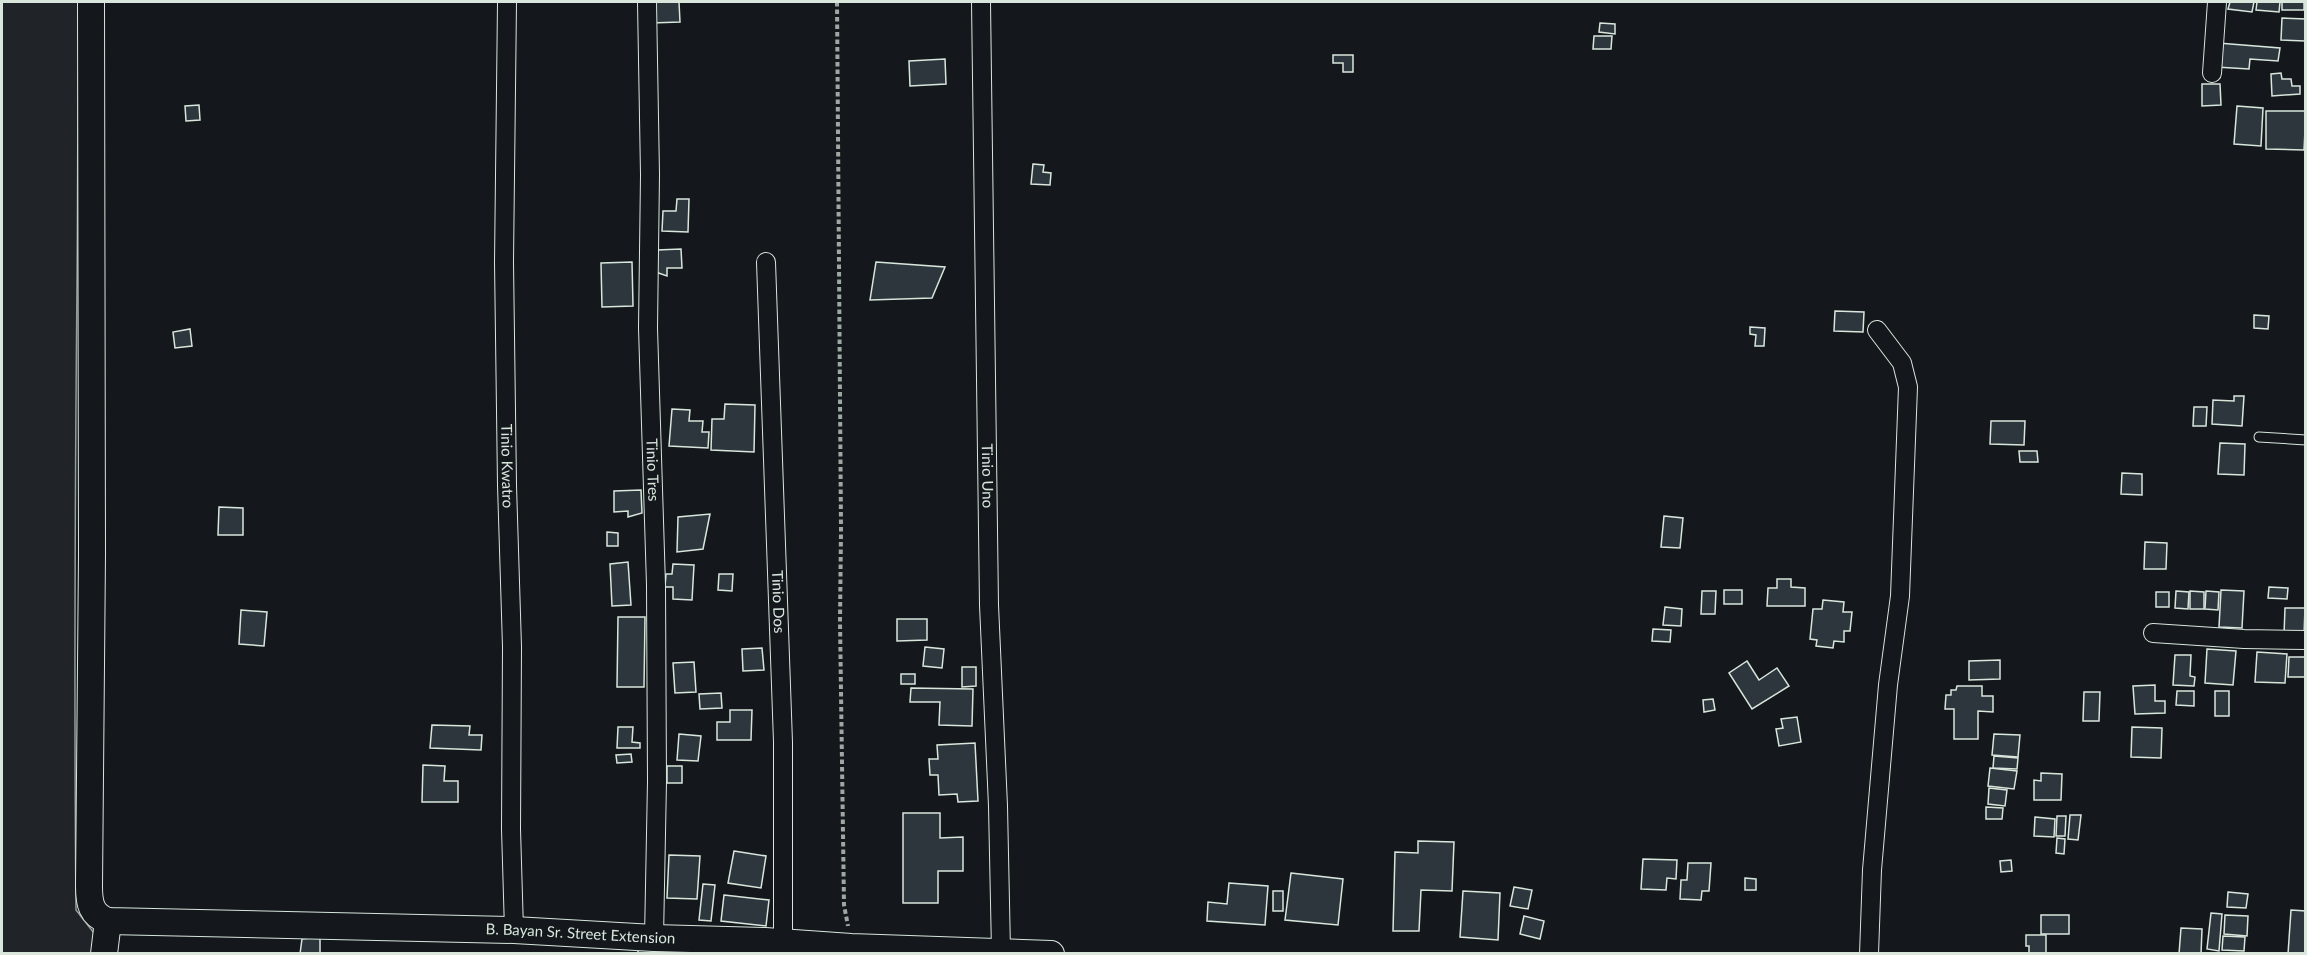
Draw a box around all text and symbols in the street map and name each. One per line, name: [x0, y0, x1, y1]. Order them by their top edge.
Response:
street label: Tinio Kwatro: [498, 424, 518, 508]
street label: Tinio Tres: [643, 438, 663, 502]
street label: Tinio Uno: [979, 444, 998, 508]
street label: Tinio Dos: [769, 570, 789, 634]
street label: B. Bayan Sr. Street Extension: [486, 919, 675, 947]

